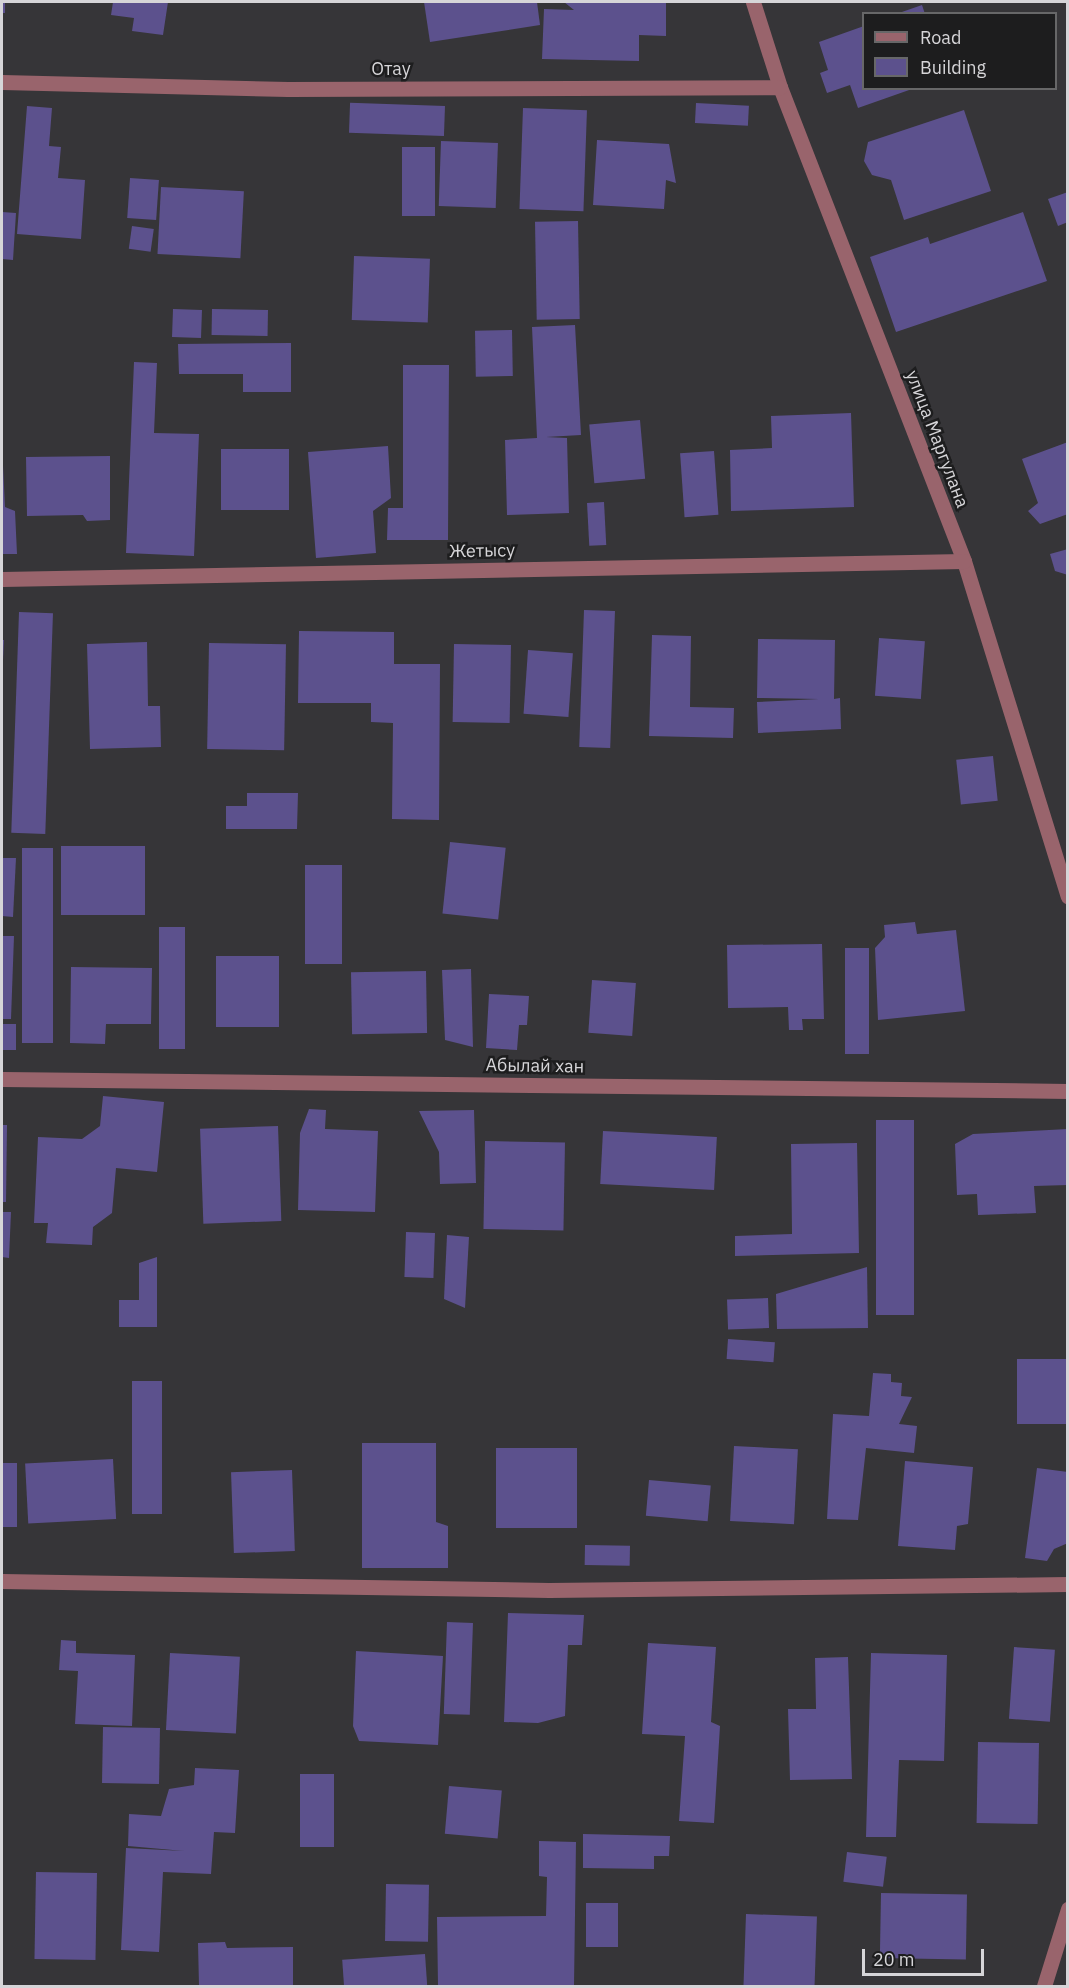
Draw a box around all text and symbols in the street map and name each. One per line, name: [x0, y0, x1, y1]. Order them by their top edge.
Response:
legend: [862, 12, 1057, 90]
text: Road: [920, 26, 961, 49]
text: Building: [920, 56, 986, 79]
street label: Отау: [371, 58, 411, 80]
street label: улица Маргулана: [901, 367, 973, 511]
street label: Жетысу: [449, 540, 515, 562]
street label: Абылай хан: [486, 1054, 584, 1078]
scale bar: [865, 1937, 986, 1975]
text: 20 m: [873, 1948, 915, 1971]

